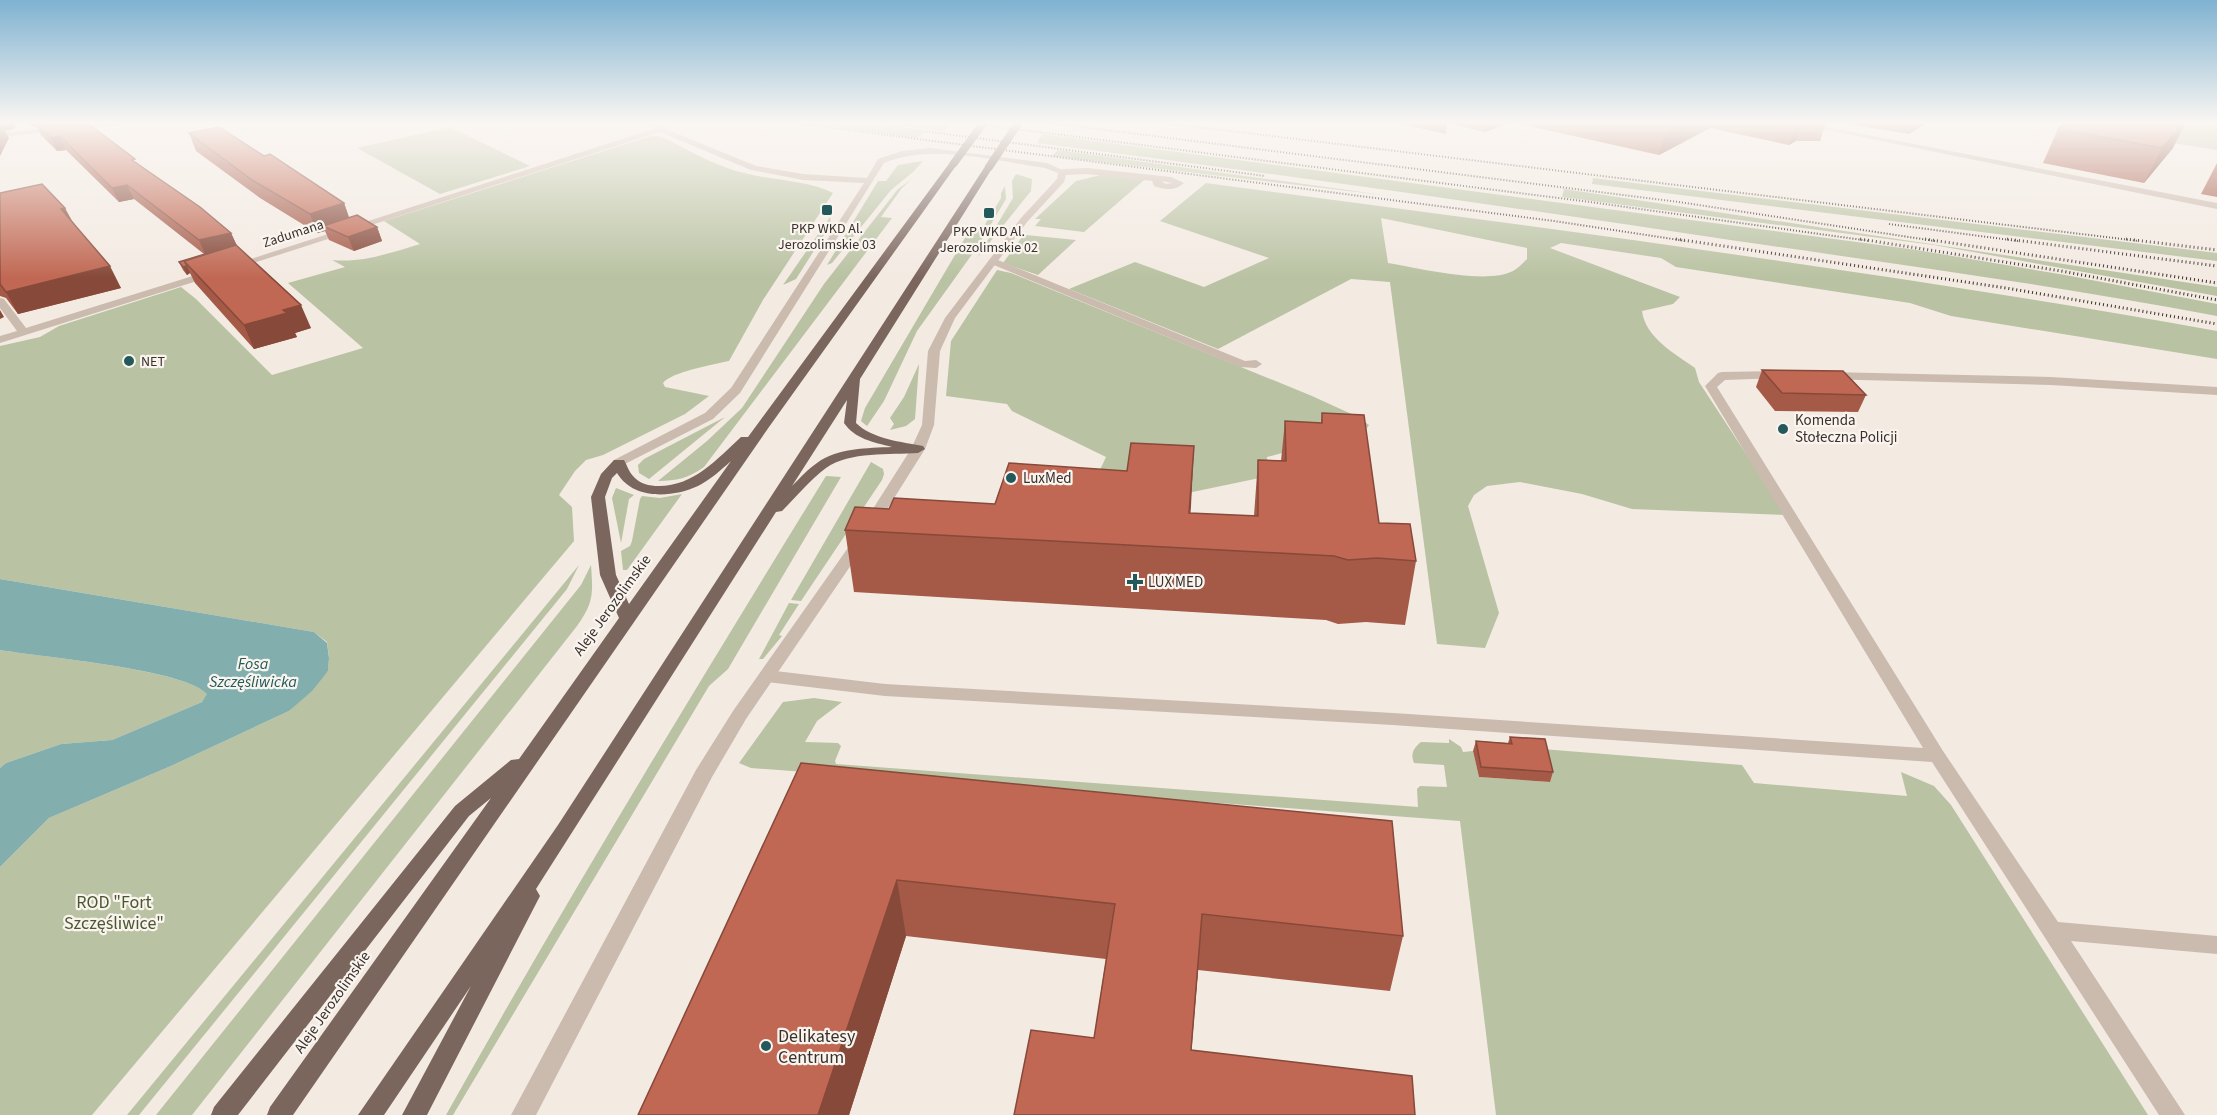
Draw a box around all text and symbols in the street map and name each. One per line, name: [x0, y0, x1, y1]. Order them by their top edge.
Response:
marker: PKP WKD Al. Jerozolimskie 03: [820, 203, 834, 217]
marker: PKP WKD Al. Jerozolimskie 02: [982, 206, 996, 220]
street label: Zadumana: [260, 215, 326, 253]
place label: PKP WKD Al. Jerozolimskie 03: [778, 219, 876, 255]
place label: PKP WKD Al. Jerozolimskie 02: [940, 222, 1038, 258]
place label: NET: [141, 352, 165, 372]
marker: NET: [122, 354, 136, 368]
place label: Komenda Stołeczna Policji: [1795, 410, 1898, 448]
marker: Komenda Stołeczna Policji: [1776, 422, 1790, 436]
place label: LuxMed: [1023, 468, 1072, 489]
marker: LuxMed: [1004, 471, 1018, 485]
street label: Aleje Jerozolimskie: [569, 550, 656, 660]
place label: LUX MED: [1148, 572, 1203, 593]
marker: LUX MED: [1126, 573, 1144, 591]
water label: Fosa Szczęśliwicka: [209, 653, 297, 693]
park label: ROD "Fort Szczęśliwice": [64, 890, 164, 936]
street label: Aleje Jerozolimskie: [289, 947, 376, 1058]
place label: Delikatesy Centrum: [778, 1024, 856, 1070]
marker: Delikatesy Centrum: [759, 1039, 773, 1053]

